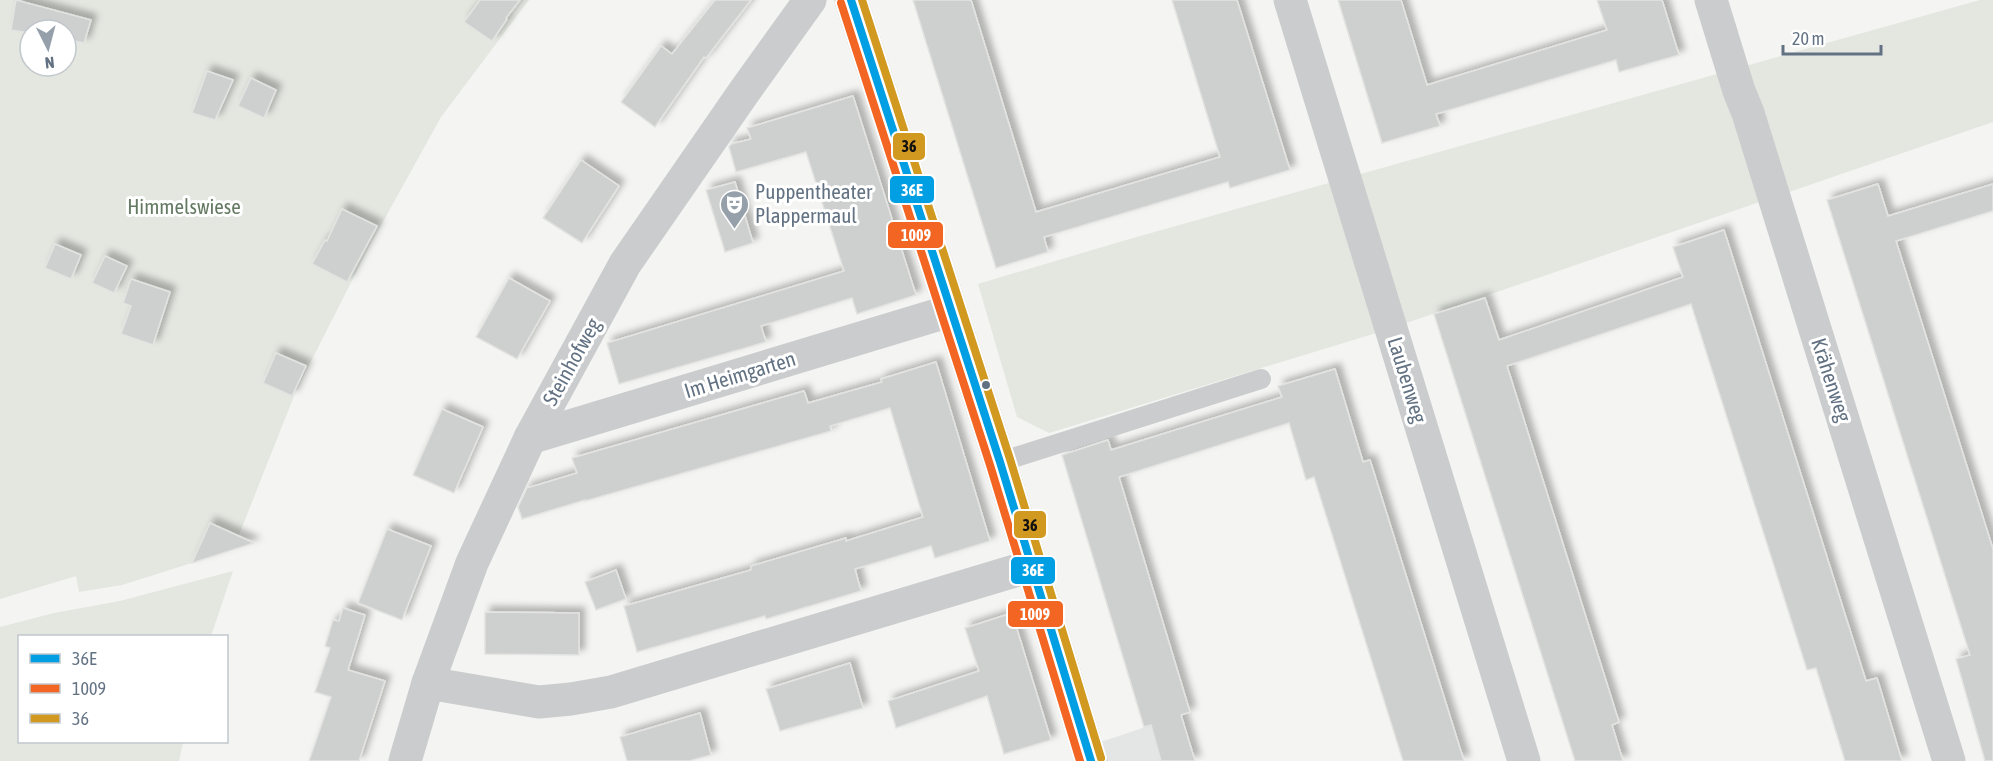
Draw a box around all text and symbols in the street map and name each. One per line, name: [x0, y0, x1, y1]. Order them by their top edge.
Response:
north arrow: [18, 18, 78, 78]
scale bar: [1783, 18, 1880, 56]
text: 20 m: [1792, 28, 1824, 49]
text: N: [44, 53, 55, 72]
line badge: 36: [892, 132, 926, 161]
text: 36: [901, 137, 917, 155]
line badge: 36E: [889, 175, 935, 204]
place label: Puppentheater Plappermaul: [755, 179, 873, 227]
text: 36E: [901, 181, 923, 199]
theatre icon: Puppentheater Plappermaul: [718, 188, 750, 230]
park label: Himmelswiese: [127, 194, 241, 218]
line badge: 1009: [887, 221, 944, 249]
text: 1009: [901, 226, 932, 244]
street label: Steinhofweg: [537, 314, 605, 409]
street label: Laubenweg: [1384, 334, 1432, 426]
street label: Krähenweg: [1807, 335, 1857, 425]
street label: Im Heimgarten: [681, 346, 798, 402]
unlabelled marker: [980, 379, 992, 391]
line badge: 36: [1013, 510, 1047, 539]
text: 36: [1022, 516, 1038, 534]
line badge: 36E: [1010, 556, 1056, 585]
text: 36E: [1022, 561, 1044, 579]
line badge: 1009: [1007, 600, 1064, 628]
text: 1009: [1020, 605, 1051, 623]
legend: [18, 635, 228, 743]
text: 36E: [72, 648, 97, 669]
text: 1009: [72, 678, 106, 699]
text: 36: [72, 708, 89, 729]

